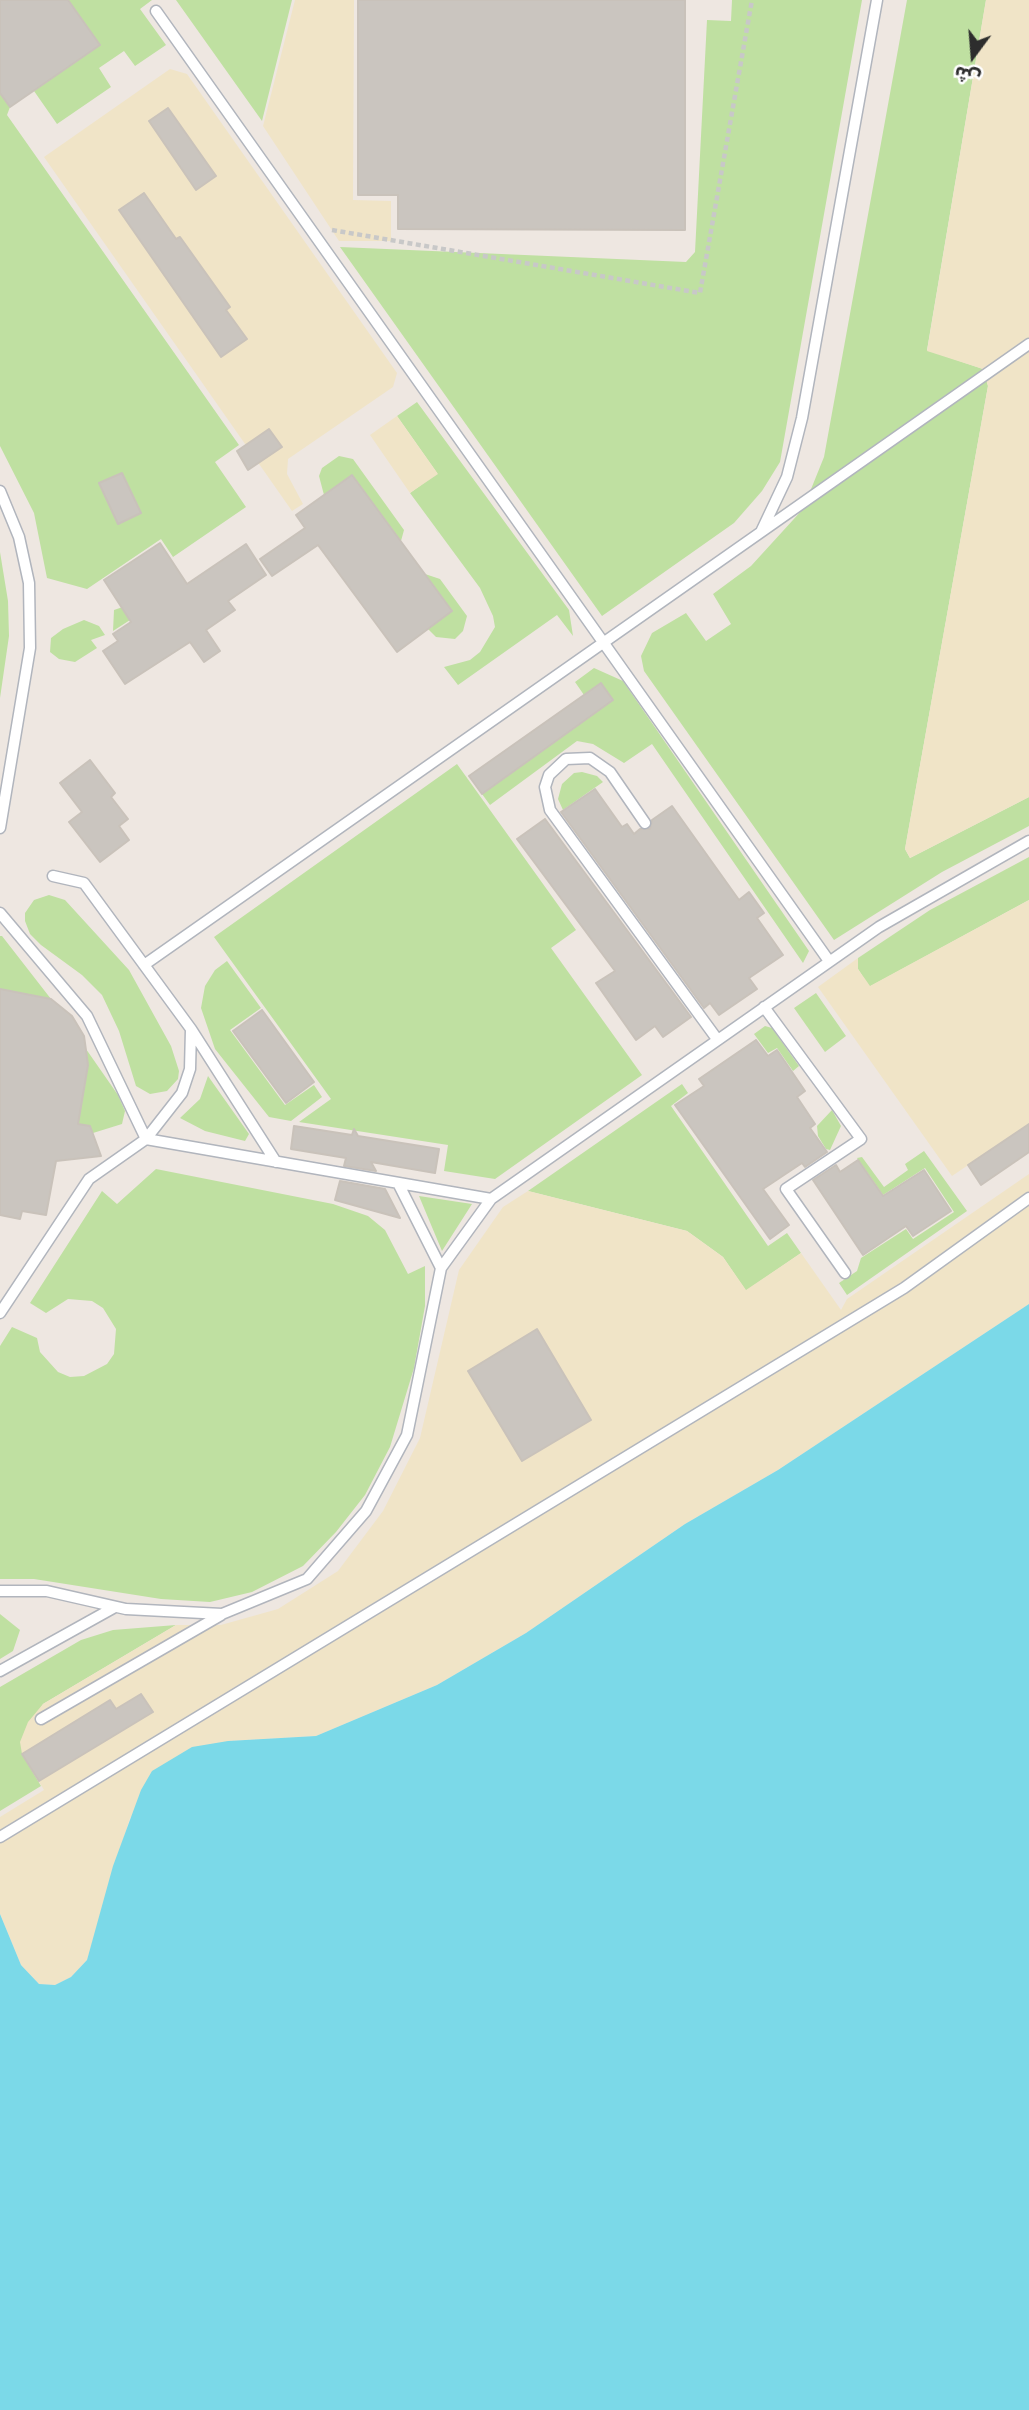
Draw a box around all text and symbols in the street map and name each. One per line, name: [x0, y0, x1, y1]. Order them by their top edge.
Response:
north arrow: [938, 21, 1008, 91]
text: ش: [952, 62, 983, 90]

